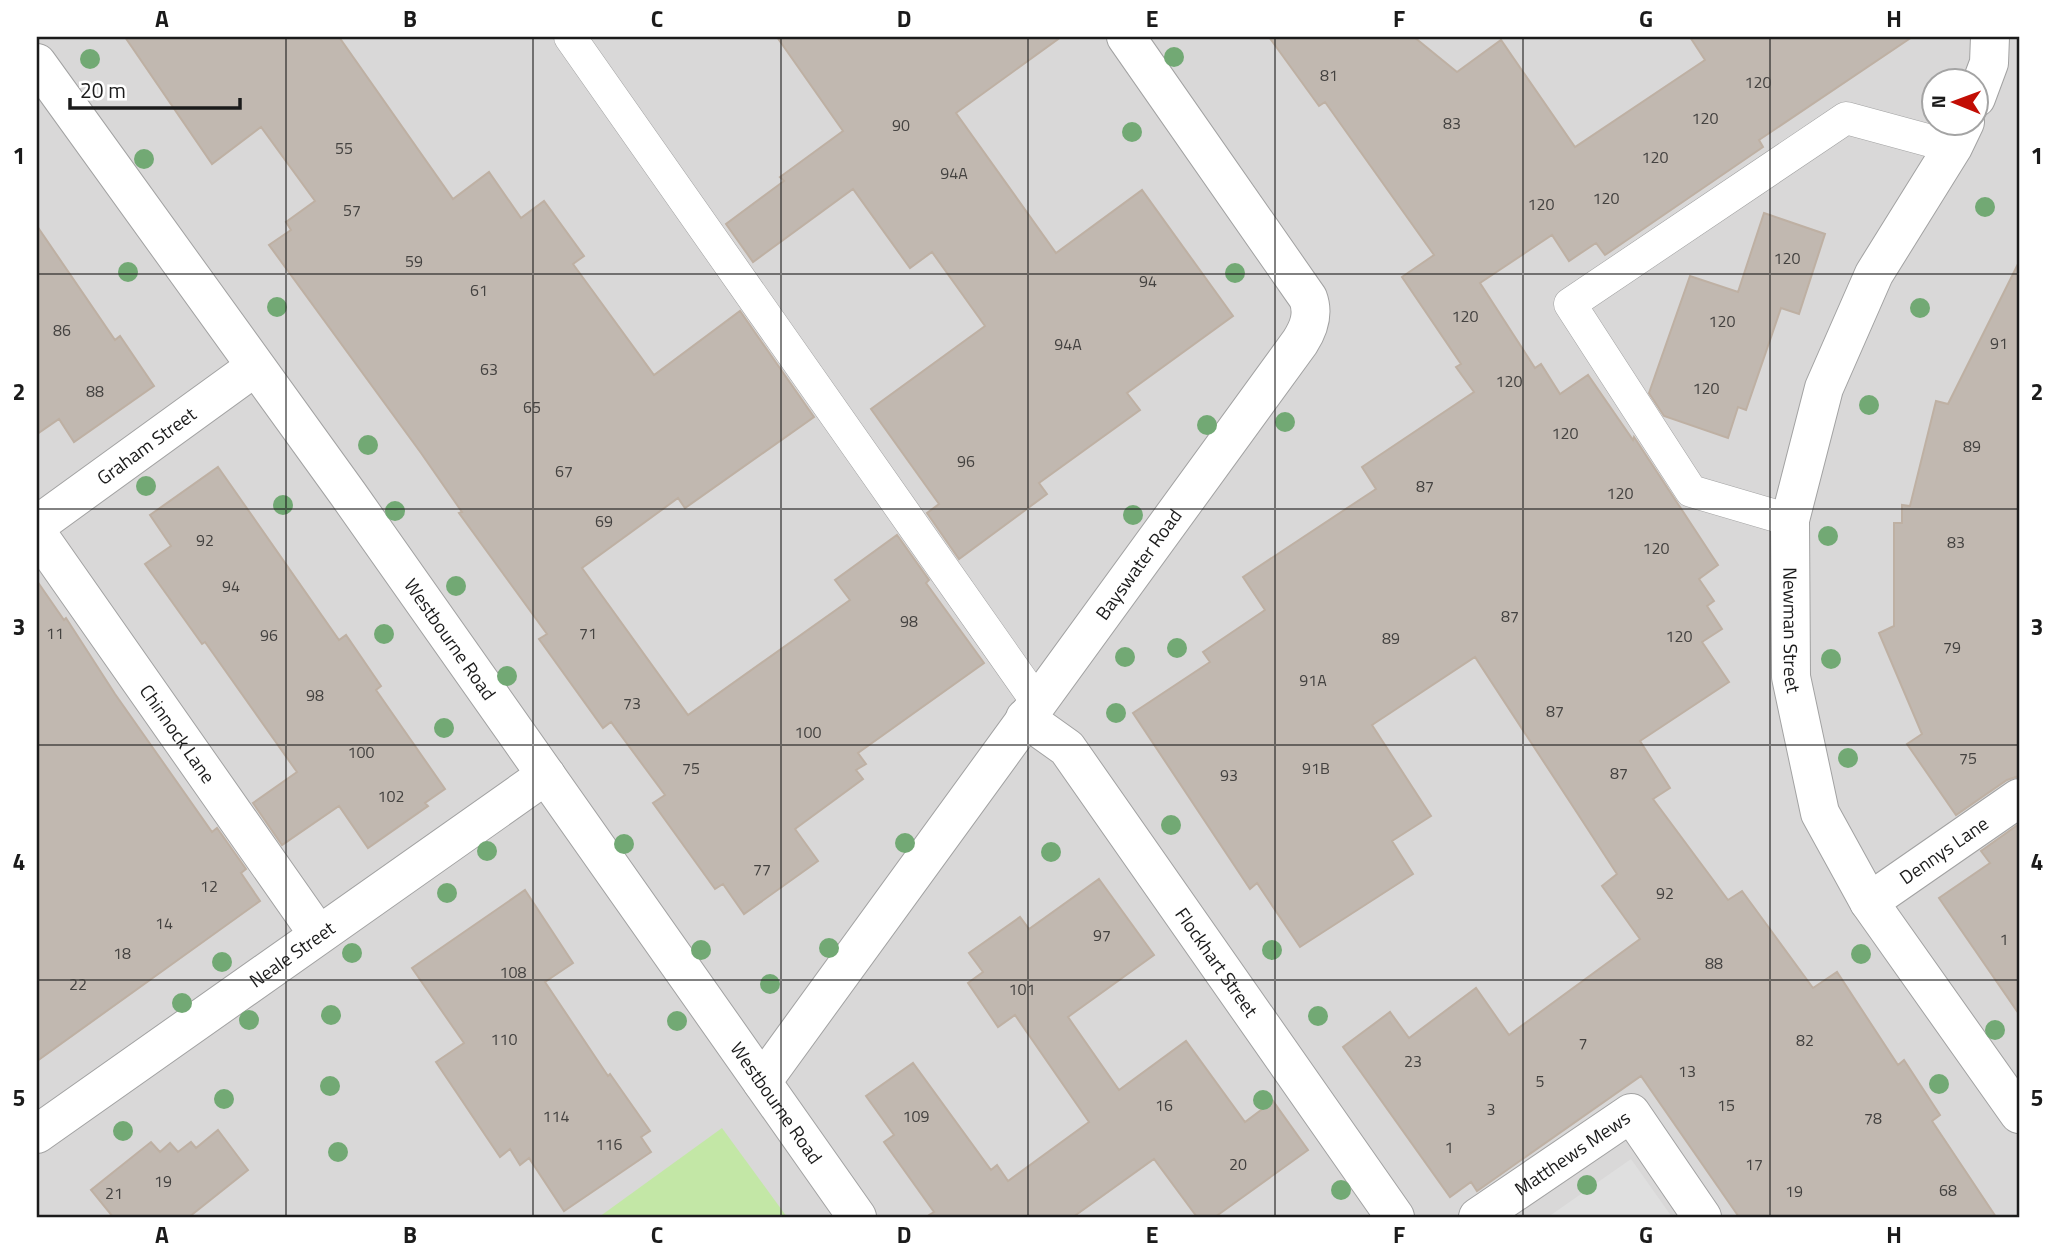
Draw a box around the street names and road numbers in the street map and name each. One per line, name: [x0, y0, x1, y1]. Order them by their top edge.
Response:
street label: Graham Street: [90, 399, 202, 491]
street label: Bayswater Road: [1088, 502, 1188, 626]
street label: Newman Street: [1776, 567, 1809, 696]
street label: Westbourne Road: [397, 572, 504, 706]
street label: Chinnock Lane: [133, 678, 223, 789]
street label: Dennys Lane: [1893, 809, 1994, 891]
street label: Flockhart Street: [1169, 901, 1266, 1023]
street label: Neale Street: [243, 913, 341, 994]
street label: Westbourne Road: [724, 1035, 830, 1170]
street label: Matthews Mews: [1508, 1103, 1636, 1202]

